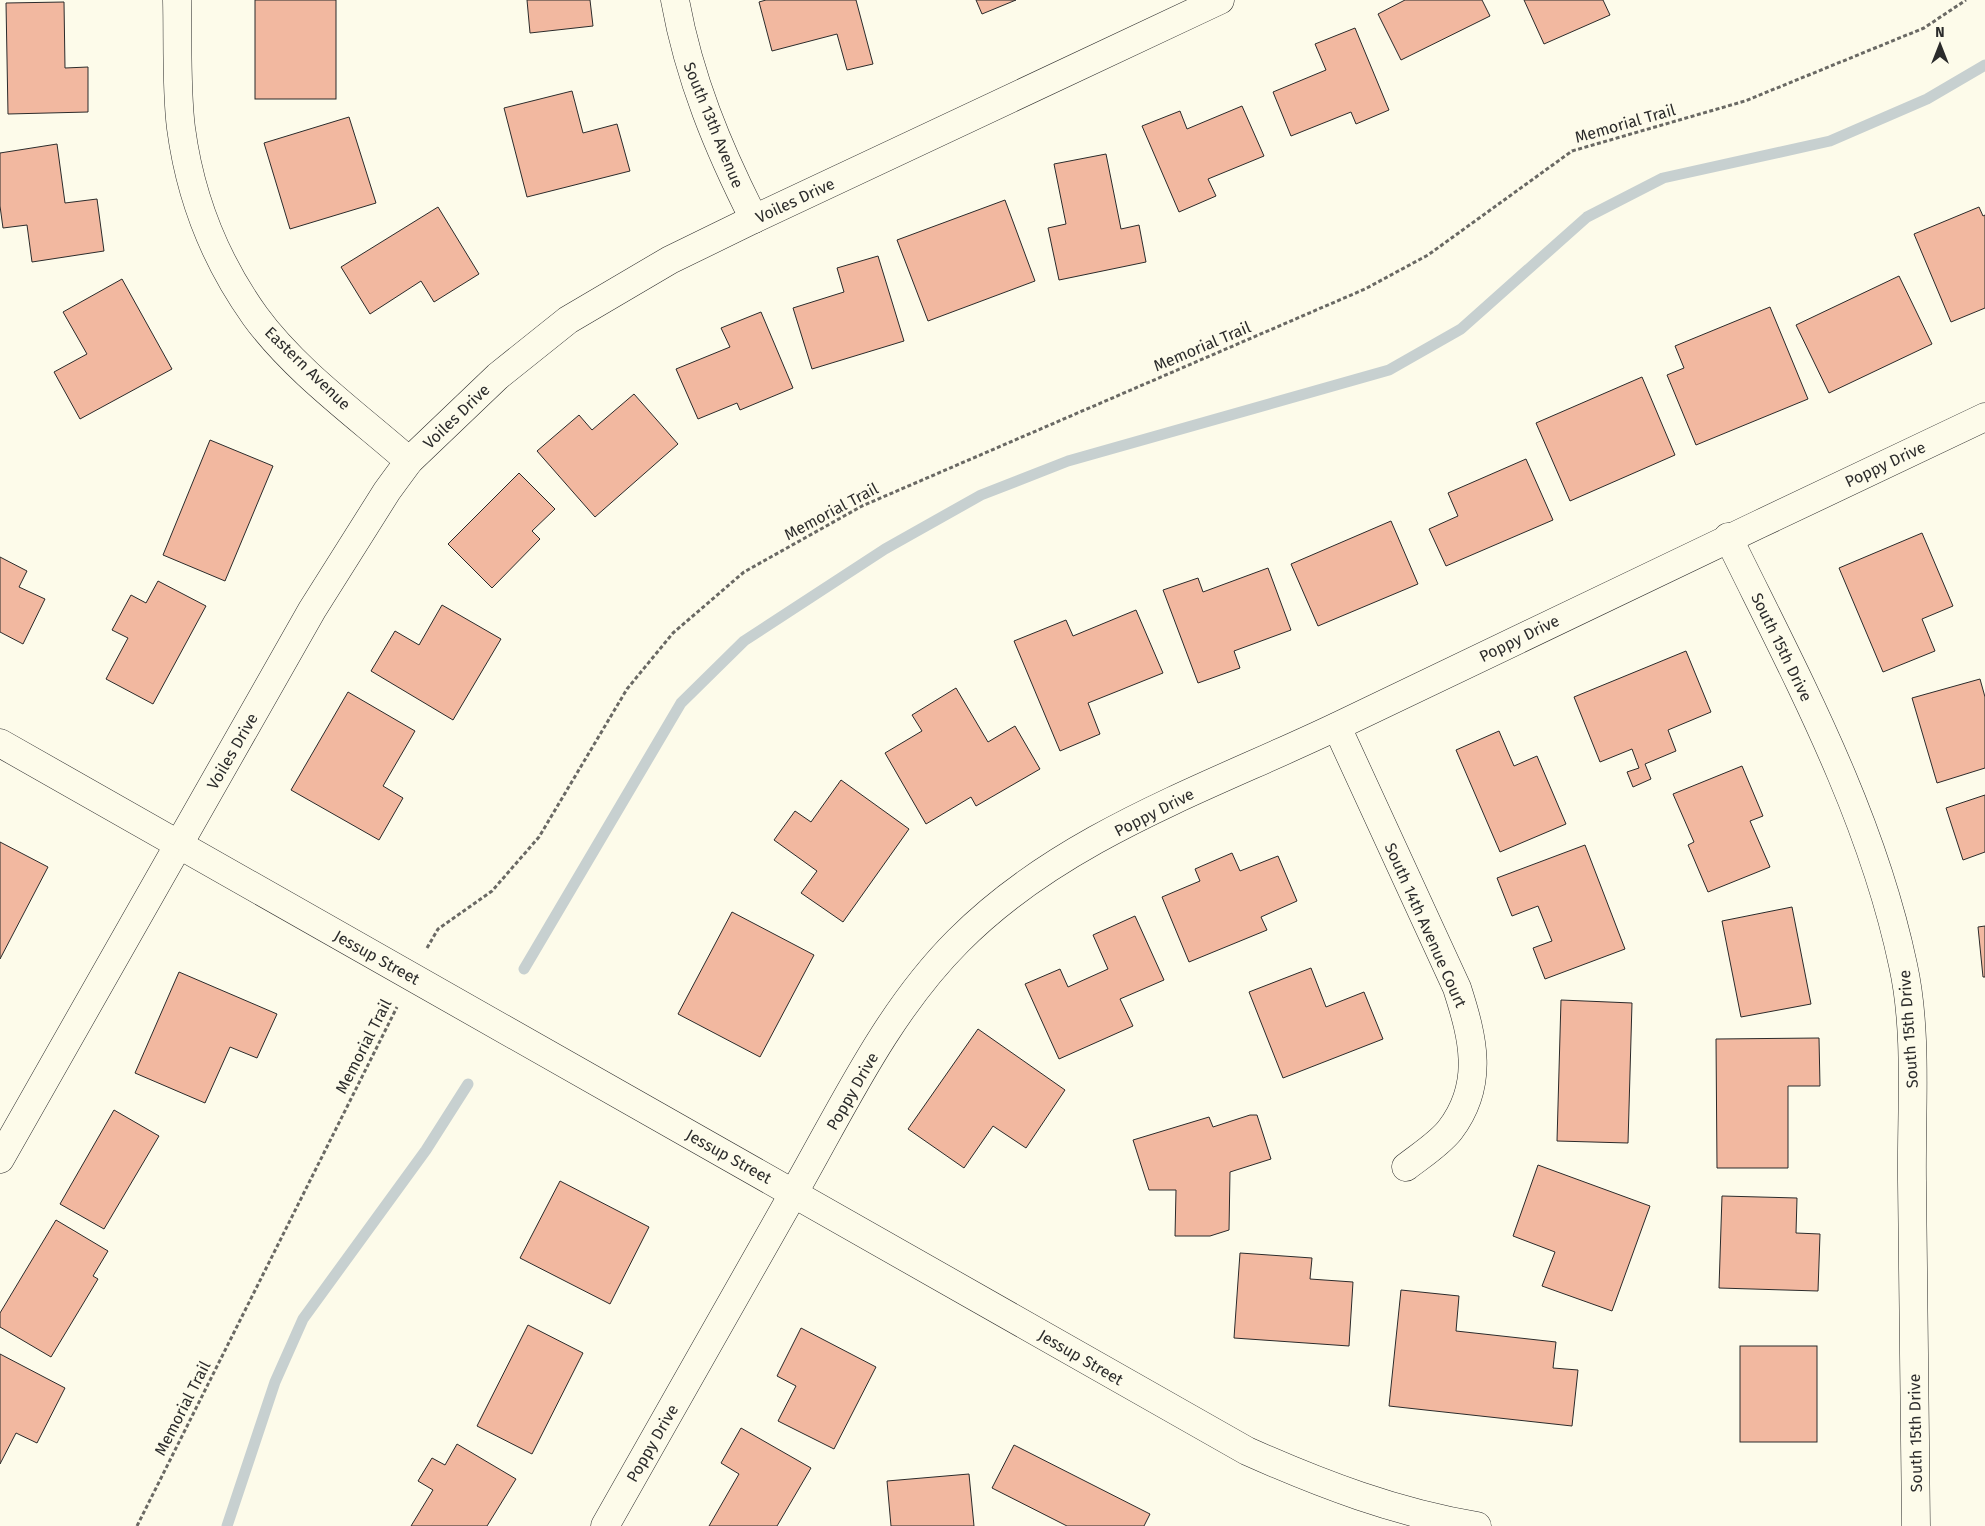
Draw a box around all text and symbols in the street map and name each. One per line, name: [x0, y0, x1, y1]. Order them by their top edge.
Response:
north arrow: [1915, 20, 1965, 70]
text: N: [1935, 24, 1945, 41]
street label: South 13th Avenue: [680, 59, 747, 191]
street label: Memorial Trail: [1573, 100, 1678, 147]
street label: Voiles Drive: [753, 174, 838, 227]
street label: Memorial Trail: [1151, 317, 1254, 375]
street label: Eastern Avenue: [261, 323, 354, 414]
street label: Voiles Drive: [419, 380, 493, 453]
street label: Poppy Drive: [1842, 438, 1929, 491]
street label: Memorial Trail: [781, 479, 882, 544]
street label: South 15th Drive: [1747, 590, 1816, 705]
street label: Poppy Drive: [1476, 611, 1562, 666]
street label: Voiles Drive: [203, 710, 262, 793]
street label: Poppy Drive: [1111, 784, 1197, 841]
street label: South 14th Avenue Court: [1381, 840, 1471, 1011]
street label: Jessup Street: [331, 926, 423, 989]
street label: South 15th Drive: [1895, 969, 1922, 1089]
street label: Memorial Trail: [331, 995, 396, 1097]
street label: Poppy Drive: [823, 1049, 882, 1134]
street label: Jessup Street: [683, 1125, 775, 1188]
street label: Jessup Street: [1035, 1325, 1127, 1389]
street label: Memorial Trail: [150, 1357, 215, 1459]
street label: South 15th Drive: [1905, 1374, 1926, 1492]
street label: Poppy Drive: [623, 1401, 682, 1486]

